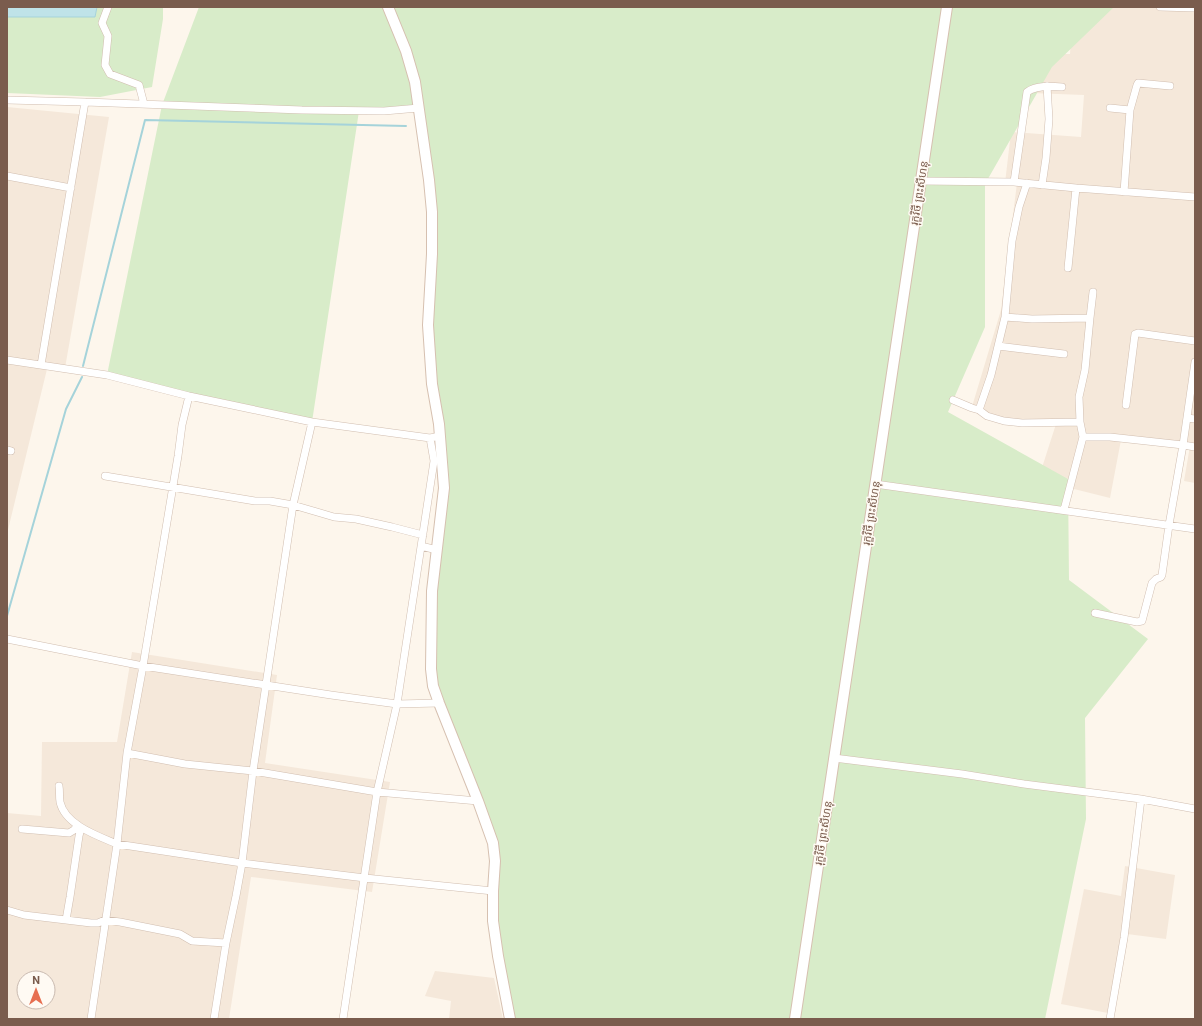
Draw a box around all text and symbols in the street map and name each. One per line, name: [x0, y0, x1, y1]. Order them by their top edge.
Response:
street label: រុក្ខវិថី ព្រះសីហនុ: [907, 160, 931, 226]
street label: រុក្ខវិថី ព្រះសីហនុ: [859, 480, 883, 546]
street label: រុក្ខវិថី ព្រះសីហនុ: [811, 800, 835, 866]
north arrow: [16, 970, 56, 1010]
text: N: [32, 974, 40, 987]

